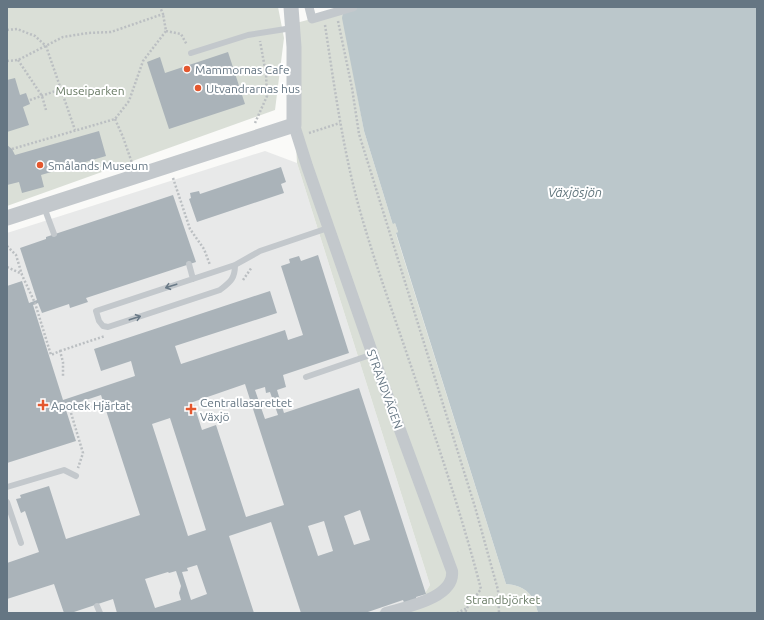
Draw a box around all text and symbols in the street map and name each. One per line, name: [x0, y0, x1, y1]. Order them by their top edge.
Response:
place label: Mammornas Cafe: [195, 63, 290, 76]
marker: Mammornas Cafe: [182, 64, 192, 74]
place label: Utvandrarnas hus: [206, 82, 300, 95]
marker: Utvandrarnas hus: [193, 83, 203, 93]
park label: Museiparken: [55, 84, 125, 97]
place label: Smålands Museum: [48, 159, 148, 172]
marker: Smålands Museum: [35, 160, 45, 170]
water label: Växjösjön: [548, 185, 602, 199]
one-way arrow: [165, 283, 178, 290]
one-way arrow: [129, 314, 142, 321]
street label: STRANDVÄGEN: [365, 348, 405, 430]
place label: Centrallasarettet Växjö: [200, 396, 292, 423]
place label: Apotek Hjärtat: [51, 399, 131, 412]
marker: Apotek Hjärtat: [38, 400, 48, 410]
marker: Centrallasarettet Växjö: [185, 403, 197, 415]
park label: Strandbjörket: [466, 593, 540, 606]

